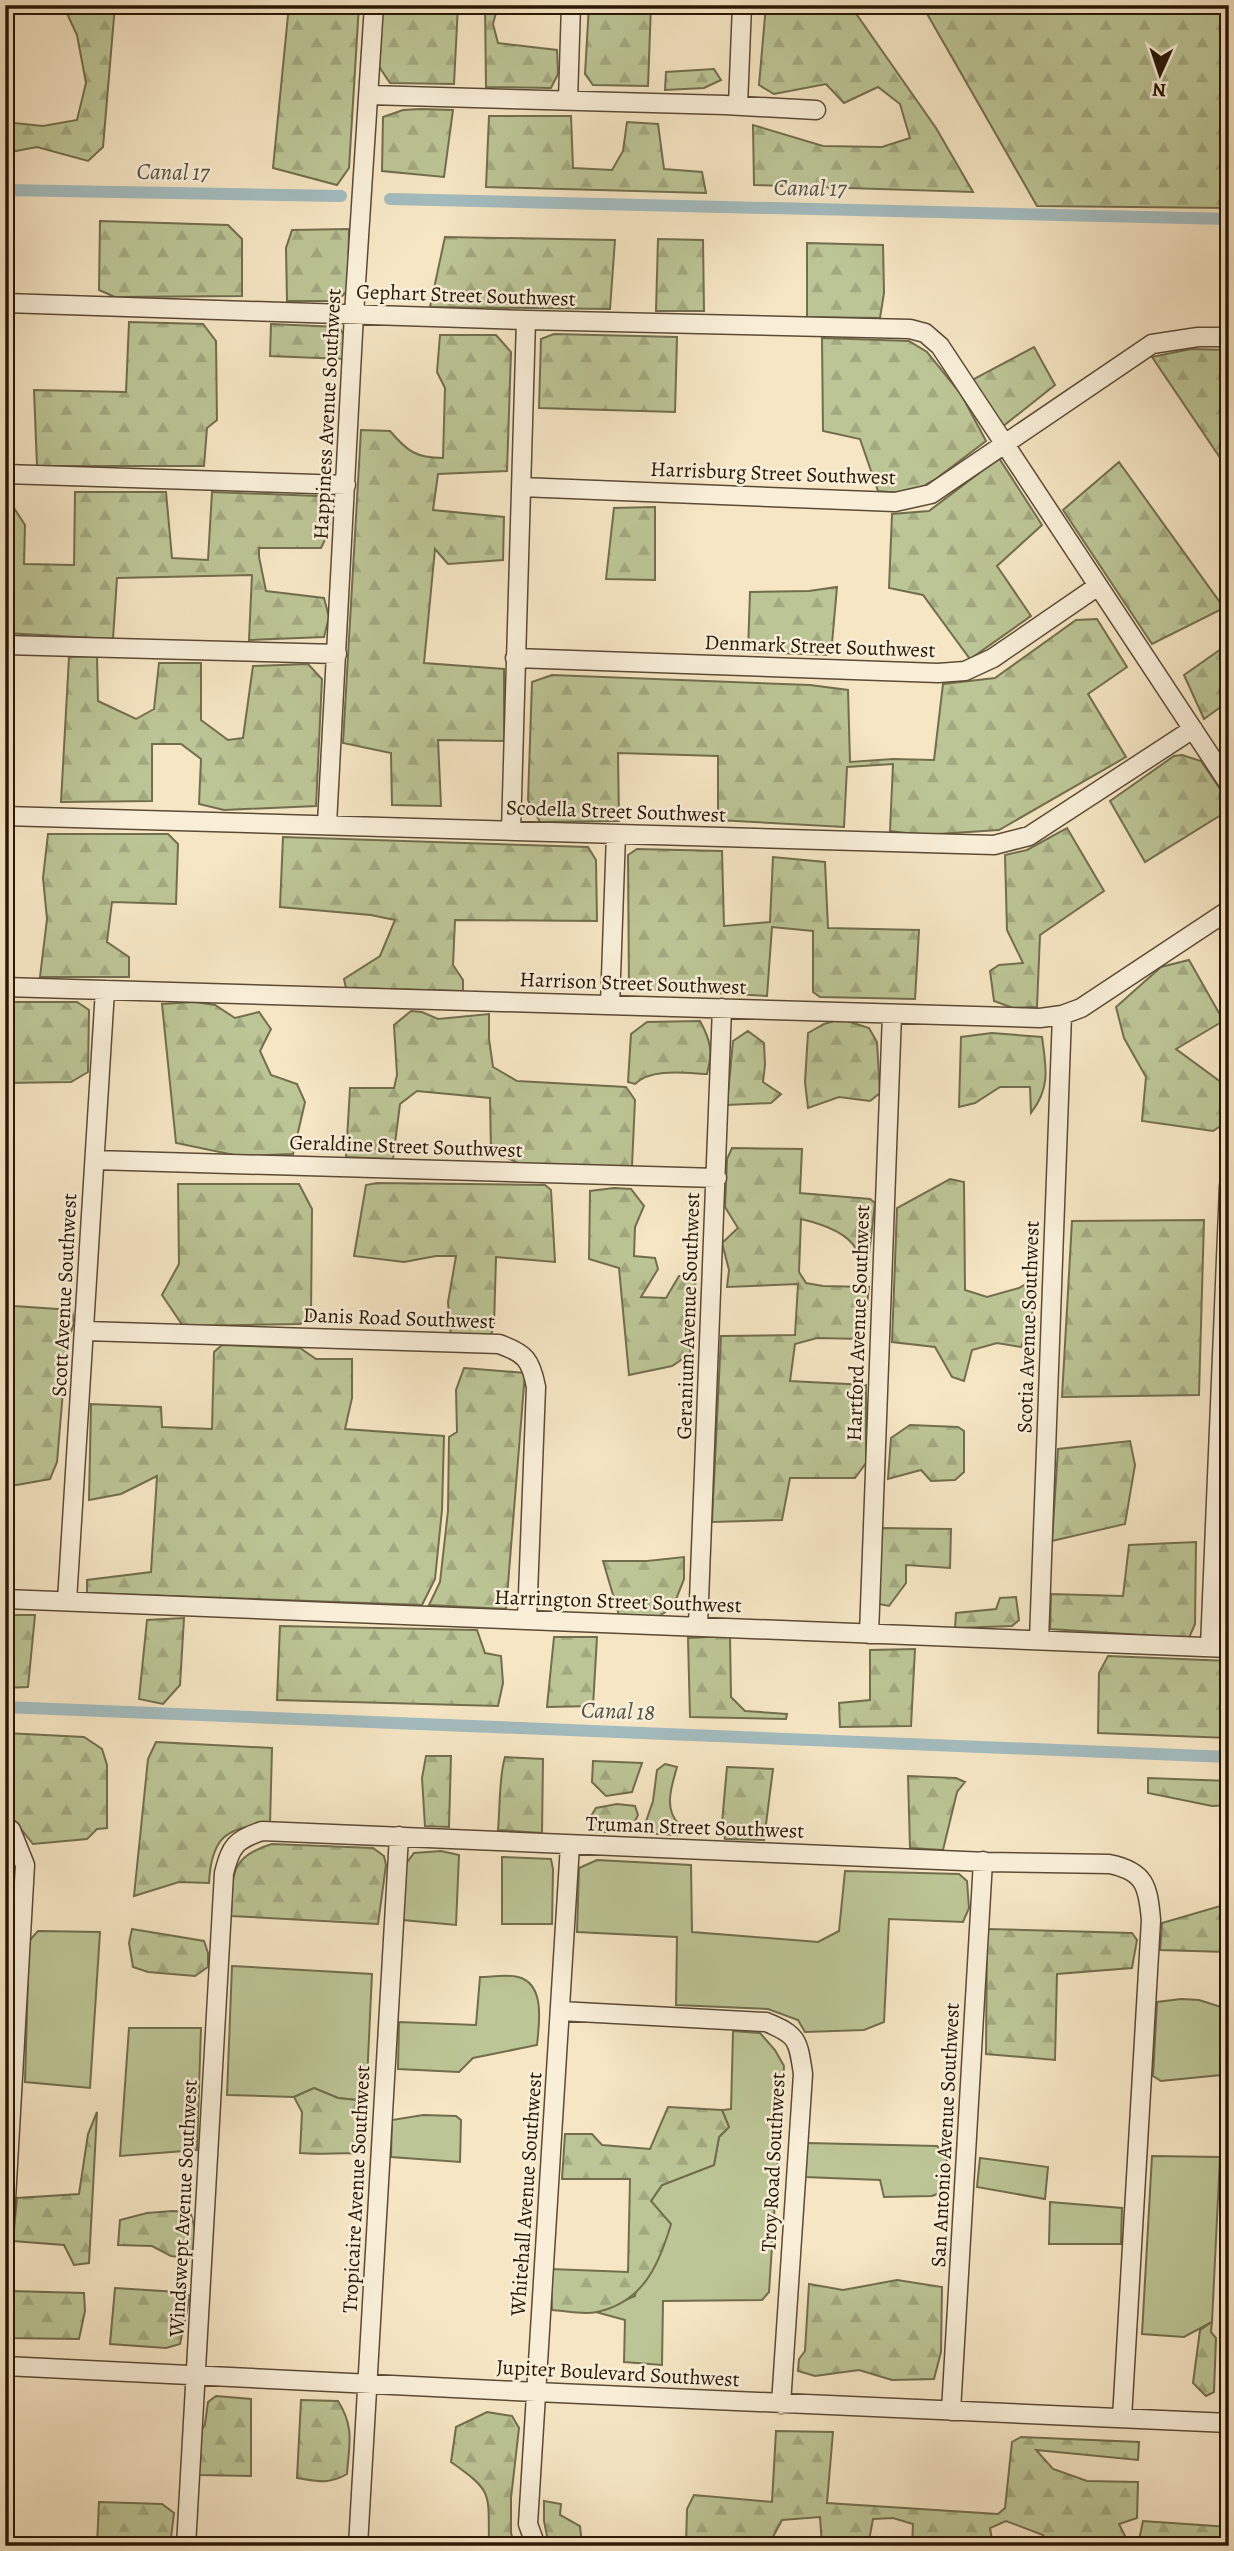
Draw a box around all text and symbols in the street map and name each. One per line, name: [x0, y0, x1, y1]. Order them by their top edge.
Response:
north arrow: [1126, 38, 1196, 108]
text: N: [1151, 77, 1167, 103]
water label: Canal 17: [136, 156, 210, 188]
water label: Canal 17: [773, 172, 847, 204]
street label: Gephart Street Southwest: [356, 277, 576, 313]
street label: Happiness Avenue Southwest: [306, 288, 348, 540]
street label: Harrisburg Street Southwest: [650, 455, 896, 491]
street label: Denmark Street Southwest: [704, 628, 936, 664]
street label: Scodella Street Southwest: [506, 793, 726, 829]
street label: Harrison Street Southwest: [519, 965, 747, 1001]
street label: Geraldine Street Southwest: [289, 1128, 523, 1164]
street label: Scott Avenue Southwest: [45, 1192, 83, 1398]
street label: Geranium Avenue Southwest: [670, 1192, 706, 1440]
street label: Hartford Avenue Southwest: [840, 1204, 876, 1442]
street label: Scotia Avenue Southwest: [1010, 1220, 1046, 1434]
street label: Danis Road Southwest: [303, 1301, 495, 1335]
street label: Harrington Street Southwest: [494, 1583, 742, 1619]
water label: Canal 18: [580, 1694, 656, 1728]
street label: Truman Street Southwest: [585, 1809, 805, 1845]
street label: San Antonio Avenue Southwest: [924, 2002, 966, 2268]
street label: Tropicaire Avenue Southwest: [336, 2064, 376, 2314]
street label: Whitehall Avenue Southwest: [503, 2071, 548, 2318]
street label: Troy Road Southwest: [754, 2071, 792, 2252]
street label: Windswept Avenue Southwest: [162, 2078, 204, 2339]
street label: Jupiter Boulevard Southwest: [496, 2353, 740, 2393]

